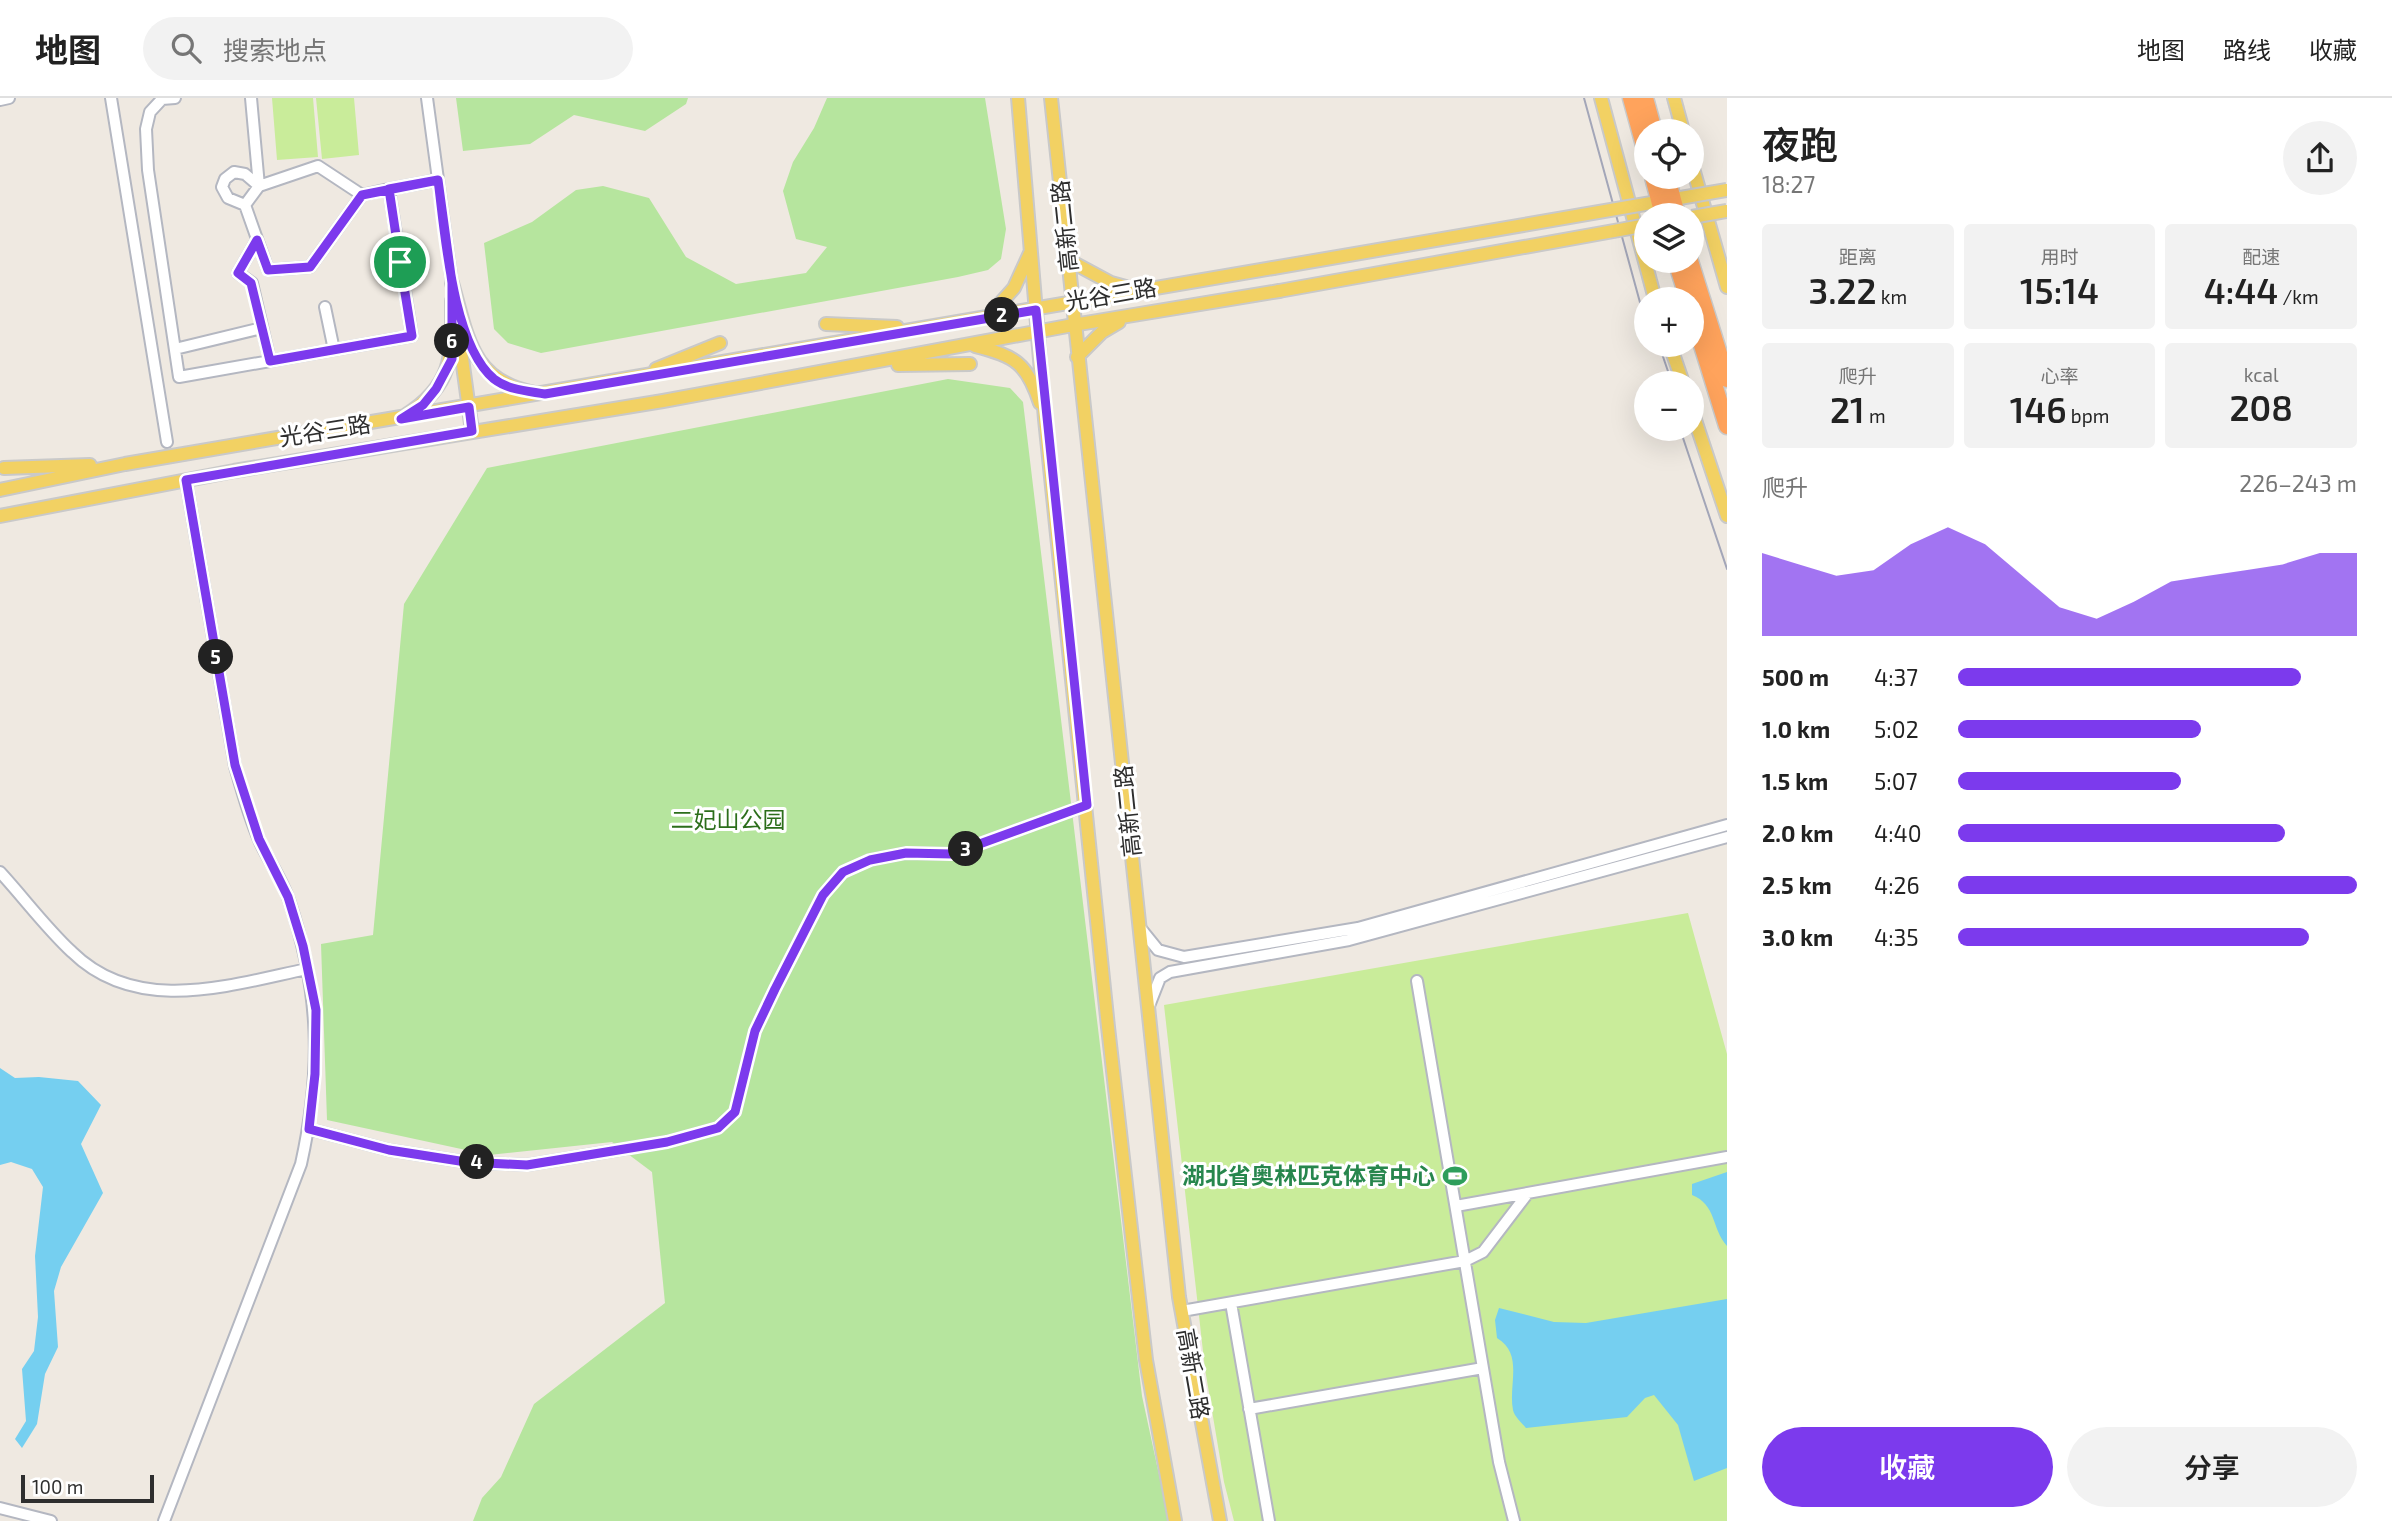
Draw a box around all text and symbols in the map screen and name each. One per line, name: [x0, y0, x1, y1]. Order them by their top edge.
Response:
search box: [143, 17, 633, 80]
text: 地图: [35, 29, 101, 69]
icon: search: [167, 29, 205, 67]
text: 搜索地点: [223, 34, 327, 65]
text: 地图: [2137, 35, 2185, 64]
text: 路线: [2223, 35, 2271, 64]
text: 收藏: [2309, 35, 2357, 64]
map controls: [1634, 119, 1704, 441]
button: locate: [1634, 119, 1704, 189]
text: 夜跑: [1762, 121, 1838, 167]
button: share: [2283, 121, 2357, 195]
text: 18:27: [1762, 170, 1815, 198]
street label: 高新二路: [1045, 179, 1083, 273]
button: layers: [1634, 203, 1704, 273]
pin: [370, 232, 430, 292]
icon: arrive: [381, 243, 419, 281]
text: 距离: [1839, 245, 1877, 268]
text: 用时: [2040, 245, 2079, 268]
text: 配速: [2242, 245, 2280, 268]
text: 3.22: [1808, 269, 1877, 311]
text: 15:14: [2020, 269, 2099, 311]
text: 4:44: [2204, 269, 2278, 311]
street label: 光谷三路: [1063, 272, 1159, 316]
text: km: [1877, 285, 1907, 308]
text: /km: [2278, 285, 2319, 308]
button: +: [1634, 287, 1704, 357]
pin: 2: [984, 298, 1020, 332]
text: 2: [996, 303, 1007, 326]
pin: 6: [434, 324, 470, 358]
text: 6: [446, 329, 457, 352]
text: kcal: [2244, 363, 2279, 386]
text: 爬升: [1839, 364, 1877, 387]
text: 心率: [2040, 364, 2079, 387]
button: −: [1634, 371, 1704, 441]
text: 208: [2230, 386, 2293, 428]
text: 21: [1830, 388, 1865, 430]
text: 146: [2010, 388, 2067, 430]
text: m: [1865, 404, 1886, 427]
text: bpm: [2067, 404, 2109, 427]
street label: 光谷三路: [277, 409, 372, 451]
text: 226–243 m: [2239, 469, 2357, 497]
text: 爬升: [1762, 473, 1808, 501]
pin: 5: [198, 640, 234, 674]
text: 5: [210, 645, 221, 668]
text: 500 m: [1762, 663, 1829, 691]
text: 4:37: [1874, 663, 1918, 691]
text: 1.0 km: [1762, 715, 1830, 743]
text: 5:02: [1874, 715, 1919, 743]
street label: 高新二路: [1108, 764, 1146, 858]
text: 1.5 km: [1762, 767, 1828, 795]
text: 5:07: [1874, 767, 1917, 795]
park label: 二妃山公园: [671, 805, 786, 833]
text: 2.0 km: [1762, 819, 1834, 847]
text: 4:40: [1874, 819, 1922, 847]
pin: 3: [948, 832, 984, 866]
text: 3: [960, 837, 971, 860]
text: 2.5 km: [1762, 871, 1832, 899]
text: 4:26: [1874, 871, 1920, 899]
text: 3.0 km: [1762, 923, 1833, 951]
text: 4:35: [1874, 923, 1919, 951]
pin: 4: [460, 1144, 494, 1180]
text: 4: [470, 1150, 483, 1173]
place label: 湖北省奥林匹克体育中心: [1182, 1161, 1435, 1189]
sports icon: 湖北省奥林匹克体育中心: [1441, 1162, 1469, 1190]
street label: 高新二路: [1172, 1326, 1216, 1422]
button: 收藏: [1762, 1427, 2053, 1507]
button: 分享: [2067, 1427, 2357, 1507]
scale bar: [21, 1472, 154, 1504]
text: 100 m: [32, 1475, 83, 1498]

